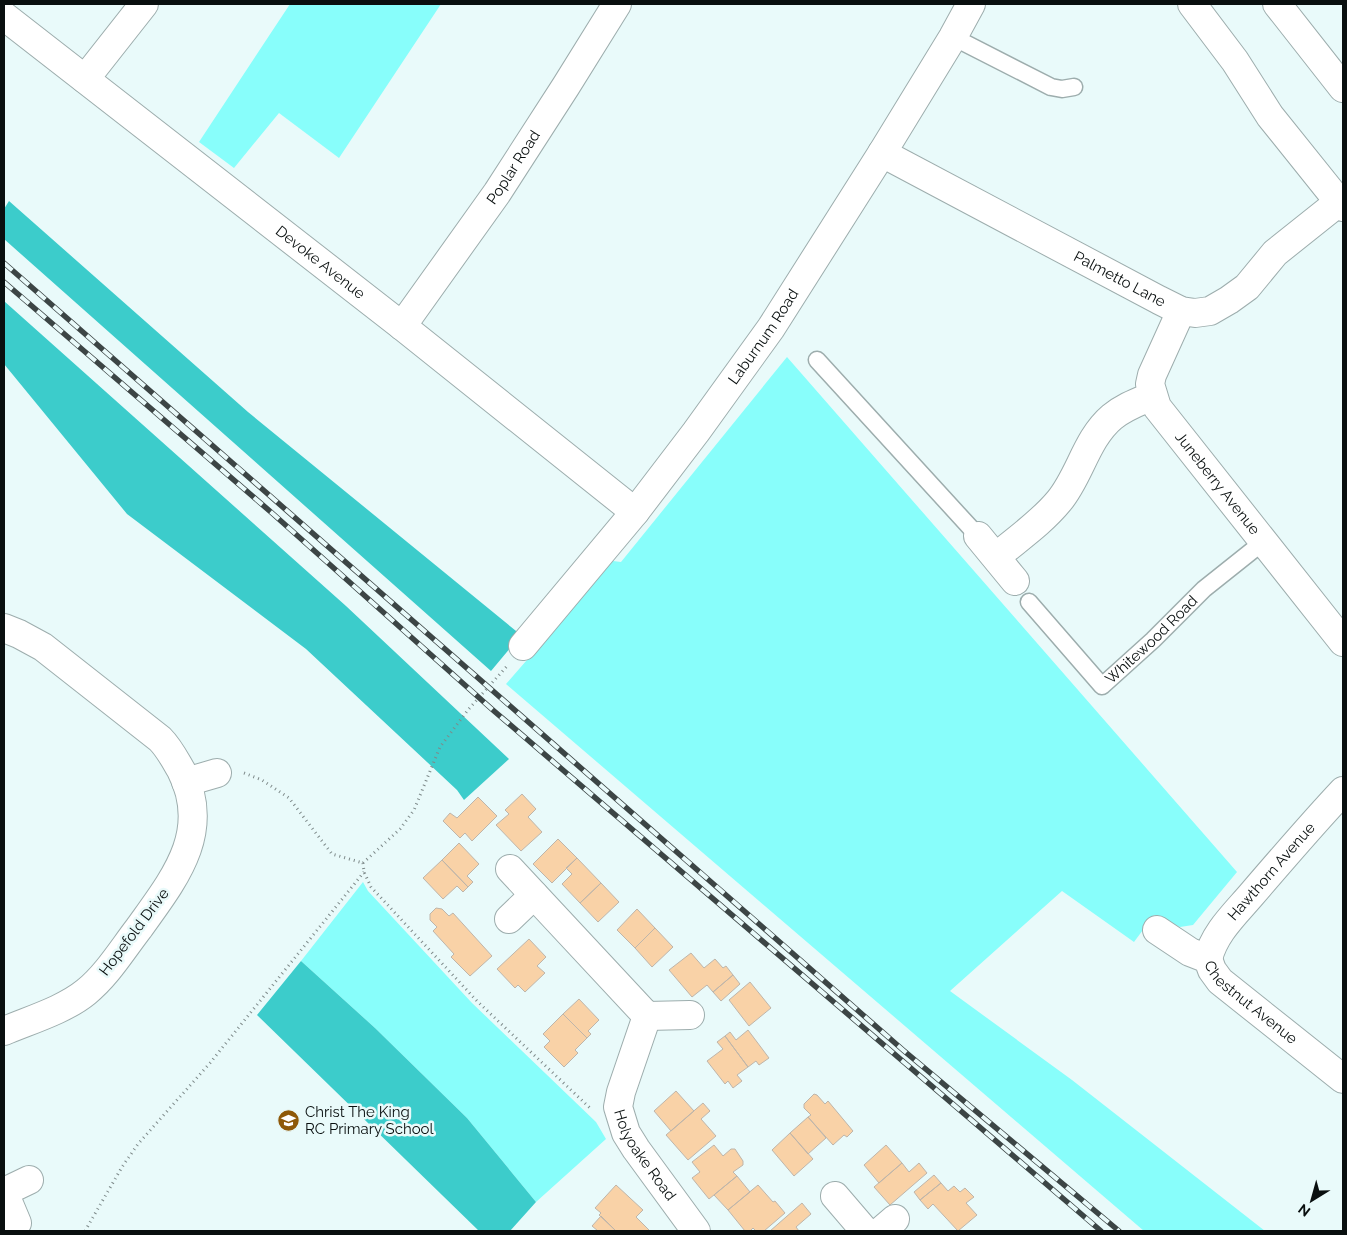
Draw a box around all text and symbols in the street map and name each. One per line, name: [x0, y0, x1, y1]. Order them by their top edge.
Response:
street label: Poplar Road: [483, 127, 544, 208]
street label: Devoke Avenue: [272, 222, 369, 303]
street label: Palmetto Lane: [1071, 247, 1169, 311]
street label: Laburnum Road: [724, 286, 802, 388]
street label: Juneberry Avenue: [1171, 428, 1264, 539]
street label: Whitewood Road: [1102, 592, 1201, 688]
street label: Hawthorn Avenue: [1224, 819, 1319, 924]
street label: Hopefold Drive: [95, 885, 173, 979]
street label: Chestnut Avenue: [1200, 958, 1301, 1048]
place label: Christ The King RC Primary School: [305, 1103, 434, 1138]
street label: Holyoake Road: [610, 1107, 680, 1204]
school or university icon: Christ The King RC Primary School: [277, 1109, 301, 1133]
north arrow: [1287, 1175, 1337, 1225]
text: N: [1295, 1201, 1313, 1220]

